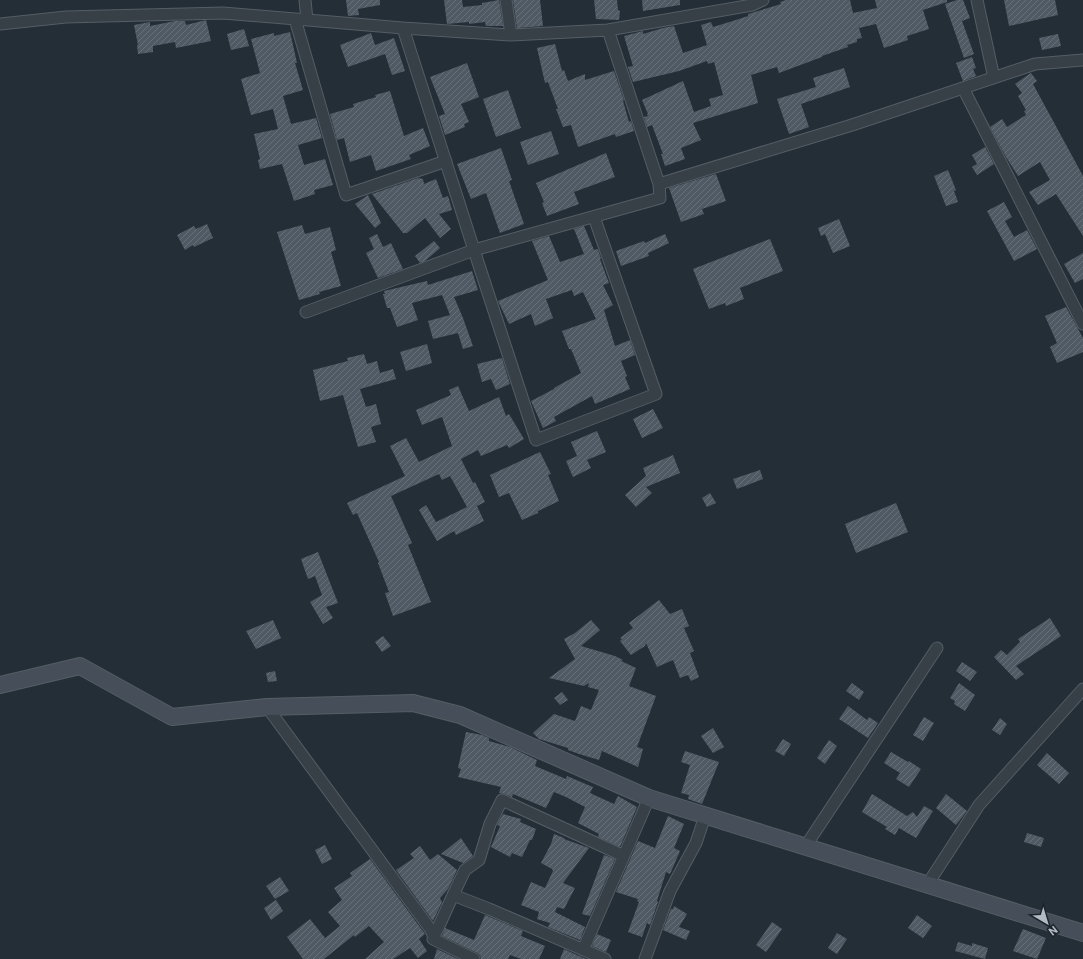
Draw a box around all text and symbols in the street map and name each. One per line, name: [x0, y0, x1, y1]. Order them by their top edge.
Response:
north arrow: [1027, 903, 1067, 943]
text: N: [1046, 923, 1060, 938]

